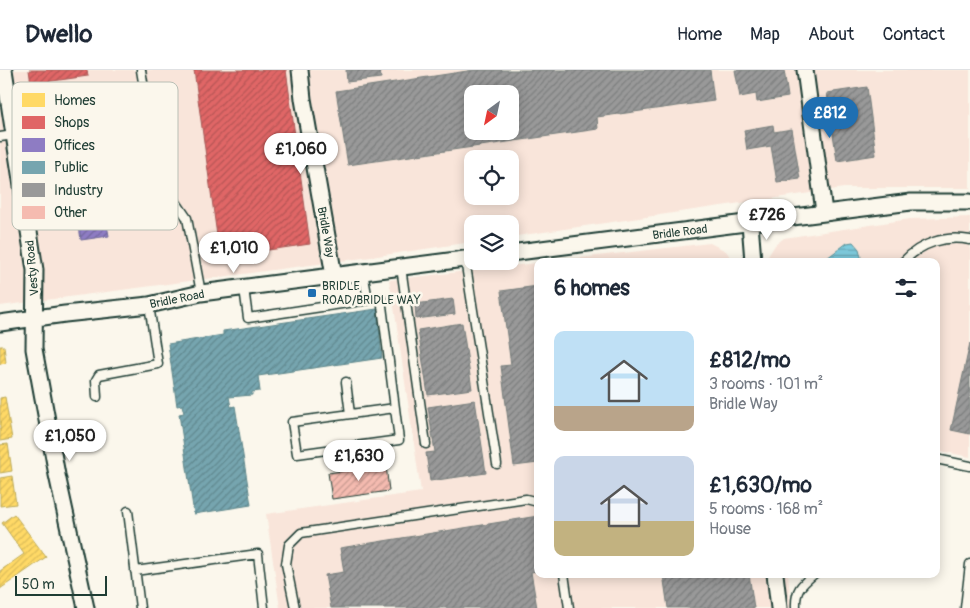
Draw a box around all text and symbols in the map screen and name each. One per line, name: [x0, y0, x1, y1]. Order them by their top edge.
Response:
text: Dwello: [25, 20, 92, 49]
text: Home: [677, 23, 722, 46]
text: Map: [750, 23, 780, 46]
text: About: [808, 23, 854, 46]
text: Contact: [882, 23, 945, 46]
legend: [12, 82, 178, 230]
north arrow: [464, 85, 519, 140]
map controls: [464, 85, 519, 270]
text: Homes: [54, 92, 96, 109]
pin: £812: [800, 97, 860, 139]
text: £812: [813, 103, 847, 123]
text: Shops: [54, 114, 90, 131]
pin: £1,060: [260, 132, 342, 175]
text: Offices: [54, 137, 96, 154]
text: £1,060: [275, 139, 327, 159]
button: locate: [464, 150, 519, 205]
text: Public: [54, 159, 89, 176]
text: Industry: [54, 182, 103, 199]
pin: £726: [737, 198, 797, 241]
text: Other: [54, 204, 87, 221]
street label: Bridle Way: [314, 205, 337, 259]
text: £726: [748, 205, 786, 225]
button: layers: [464, 215, 519, 270]
street label: Bridle Road: [652, 222, 709, 243]
pin: £1,010: [193, 232, 275, 274]
text: £1,010: [210, 238, 258, 258]
street label: Vesty Road: [23, 239, 42, 296]
icon: filters: [892, 274, 920, 302]
text: 6 homes: [554, 275, 630, 302]
place label: BRIDLE ROAD/BRIDLE WAY: [322, 279, 421, 308]
street label: Bridle Road: [149, 287, 206, 312]
marker: BRIDLE ROAD/BRIDLE WAY: [306, 287, 318, 299]
text: £812/mo: [709, 347, 791, 374]
icon: home: [594, 351, 654, 411]
text: 3 rooms · 101 m²: [709, 374, 823, 394]
text: Bridle Way: [709, 394, 778, 414]
pin: £1,050: [29, 420, 111, 462]
text: £1,050: [44, 426, 96, 446]
pin: £1,630: [318, 440, 400, 482]
text: £1,630: [334, 446, 384, 466]
text: £1,630/mo: [709, 472, 812, 499]
icon: home: [594, 476, 654, 536]
text: 5 rooms · 168 m²: [709, 499, 823, 519]
text: House: [709, 519, 751, 539]
scale bar: [15, 573, 108, 596]
text: 50 m: [22, 576, 55, 593]

